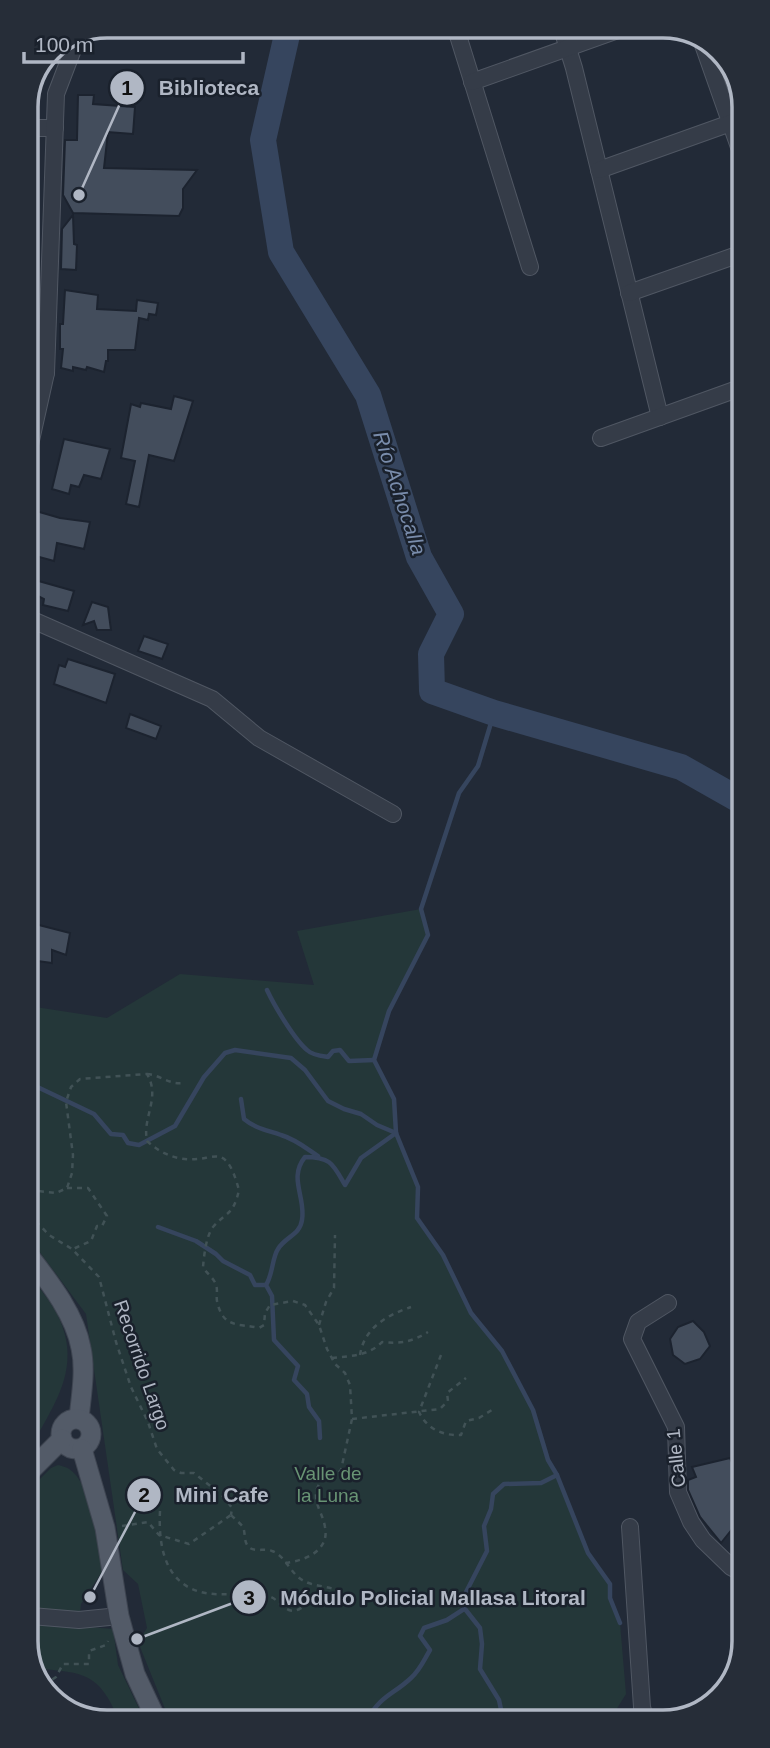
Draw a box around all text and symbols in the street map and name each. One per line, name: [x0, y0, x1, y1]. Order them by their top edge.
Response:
scale bar: [24, 21, 243, 65]
text: 100 m: [35, 33, 93, 56]
callout: Biblioteca: [109, 67, 273, 109]
text: 1: [121, 76, 133, 99]
text: Biblioteca: [159, 76, 259, 99]
water label: Río Achocalla: [369, 428, 431, 558]
street label: Recorrido Largo: [110, 1297, 174, 1433]
street label: Calle 1: [662, 1427, 690, 1489]
park label: Valle de la Luna: [294, 1463, 362, 1506]
callout: Mini Cafe: [127, 1474, 283, 1516]
text: 2: [138, 1483, 150, 1506]
text: Mini Cafe: [175, 1483, 269, 1506]
callout: Módulo Policial Mallasa Litoral: [231, 1576, 600, 1618]
text: 3: [243, 1586, 255, 1609]
text: Módulo Policial Mallasa Litoral: [280, 1586, 586, 1609]

